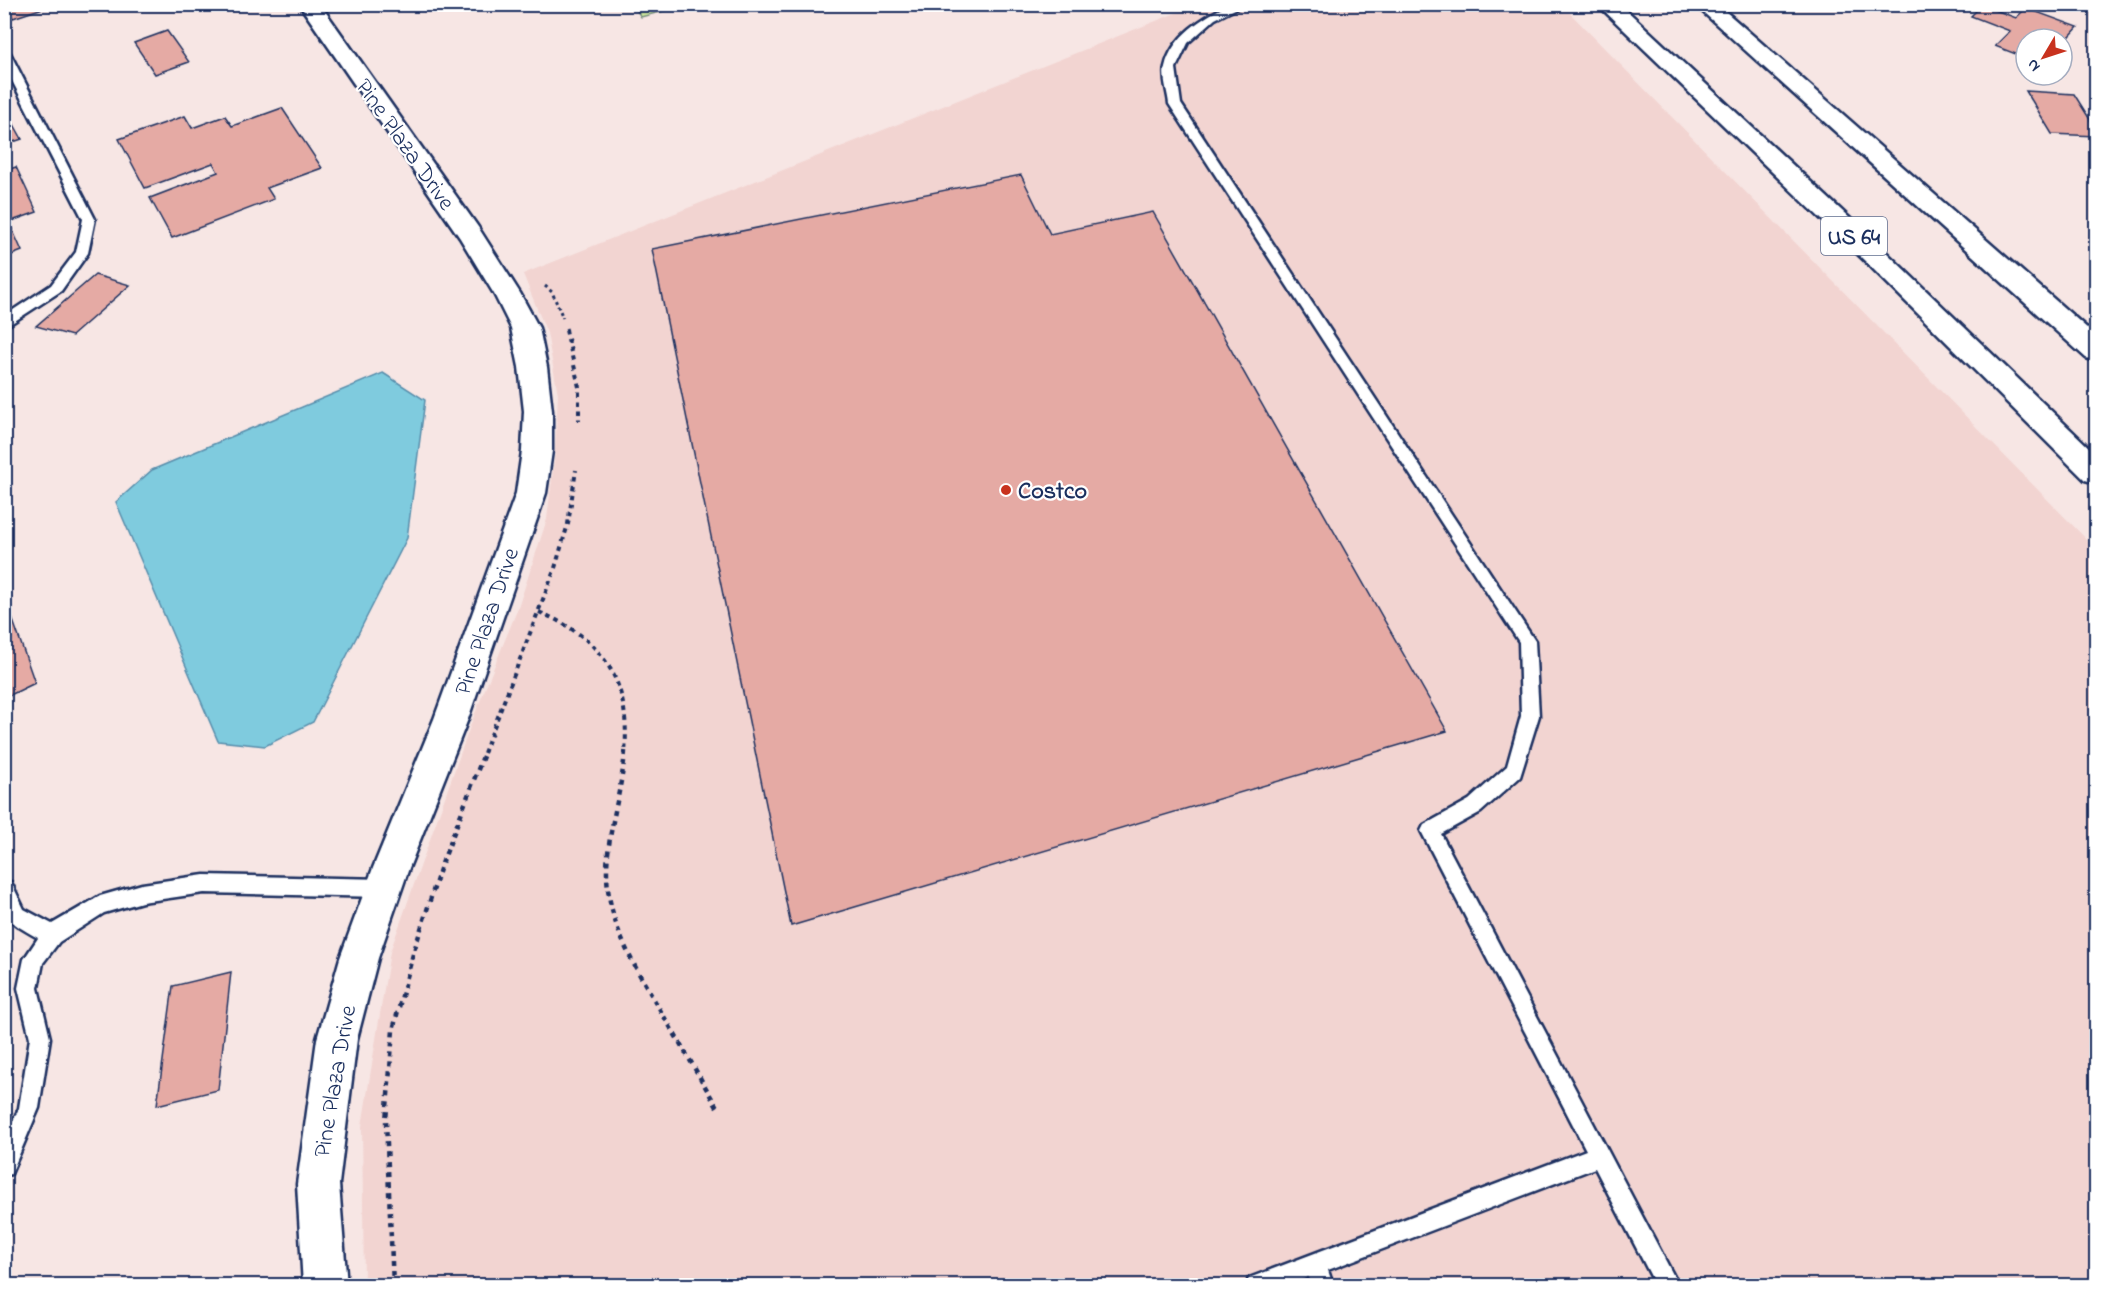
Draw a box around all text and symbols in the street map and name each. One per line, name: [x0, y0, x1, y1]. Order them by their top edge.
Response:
north arrow: [2014, 27, 2074, 87]
text: N: [2021, 53, 2047, 77]
street label: Pine Plaza Drive: [345, 72, 463, 219]
road number: US 64: [1821, 217, 1887, 255]
place label: Costco: [1018, 475, 1087, 510]
marker: Costco: [999, 483, 1013, 497]
street label: Pine Plaza Drive: [447, 543, 530, 700]
street label: Pine Plaza Drive: [306, 1002, 367, 1160]

